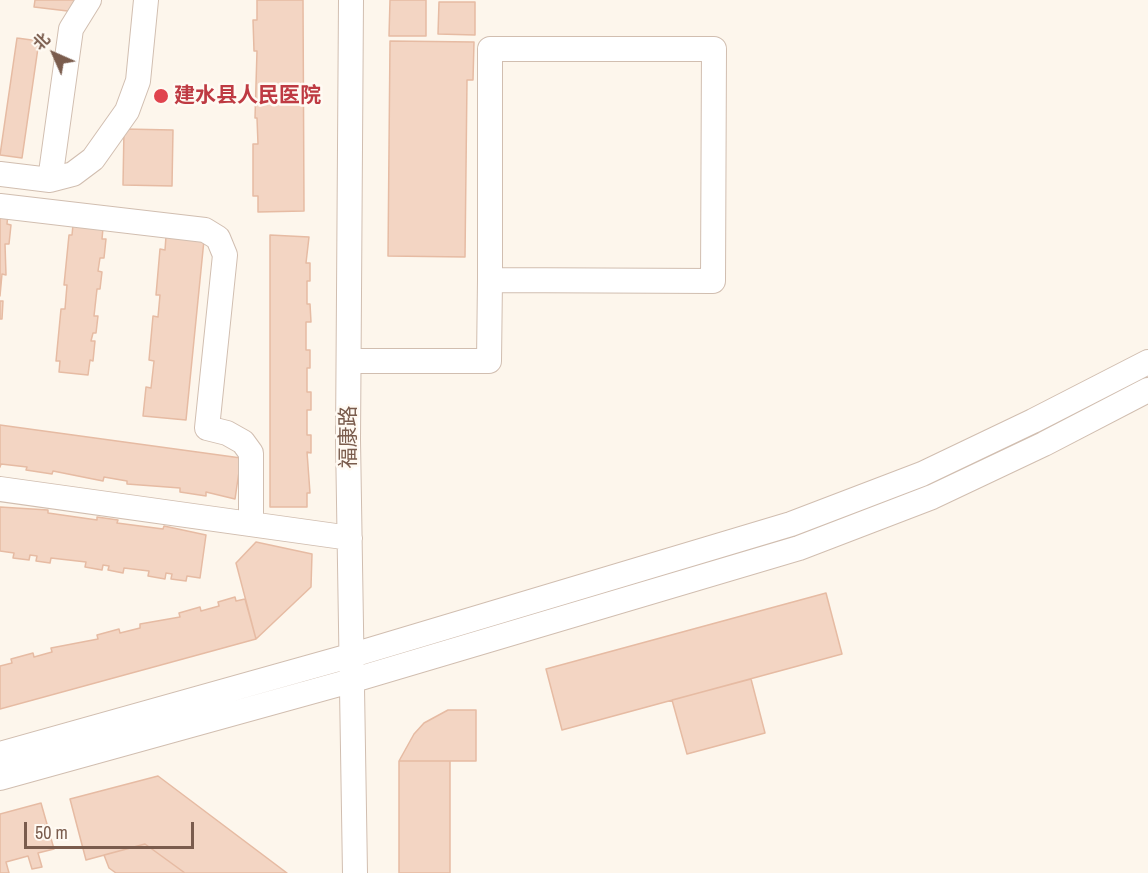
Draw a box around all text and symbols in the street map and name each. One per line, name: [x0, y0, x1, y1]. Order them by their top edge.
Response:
north arrow: [24, 24, 84, 84]
text: 北: [28, 28, 55, 55]
place label: 建水县人民医院: [174, 83, 321, 109]
marker: 建水县人民医院: [152, 87, 170, 105]
street label: 福康路: [336, 406, 362, 468]
scale bar: [27, 810, 196, 848]
text: 50 m: [35, 820, 68, 845]

